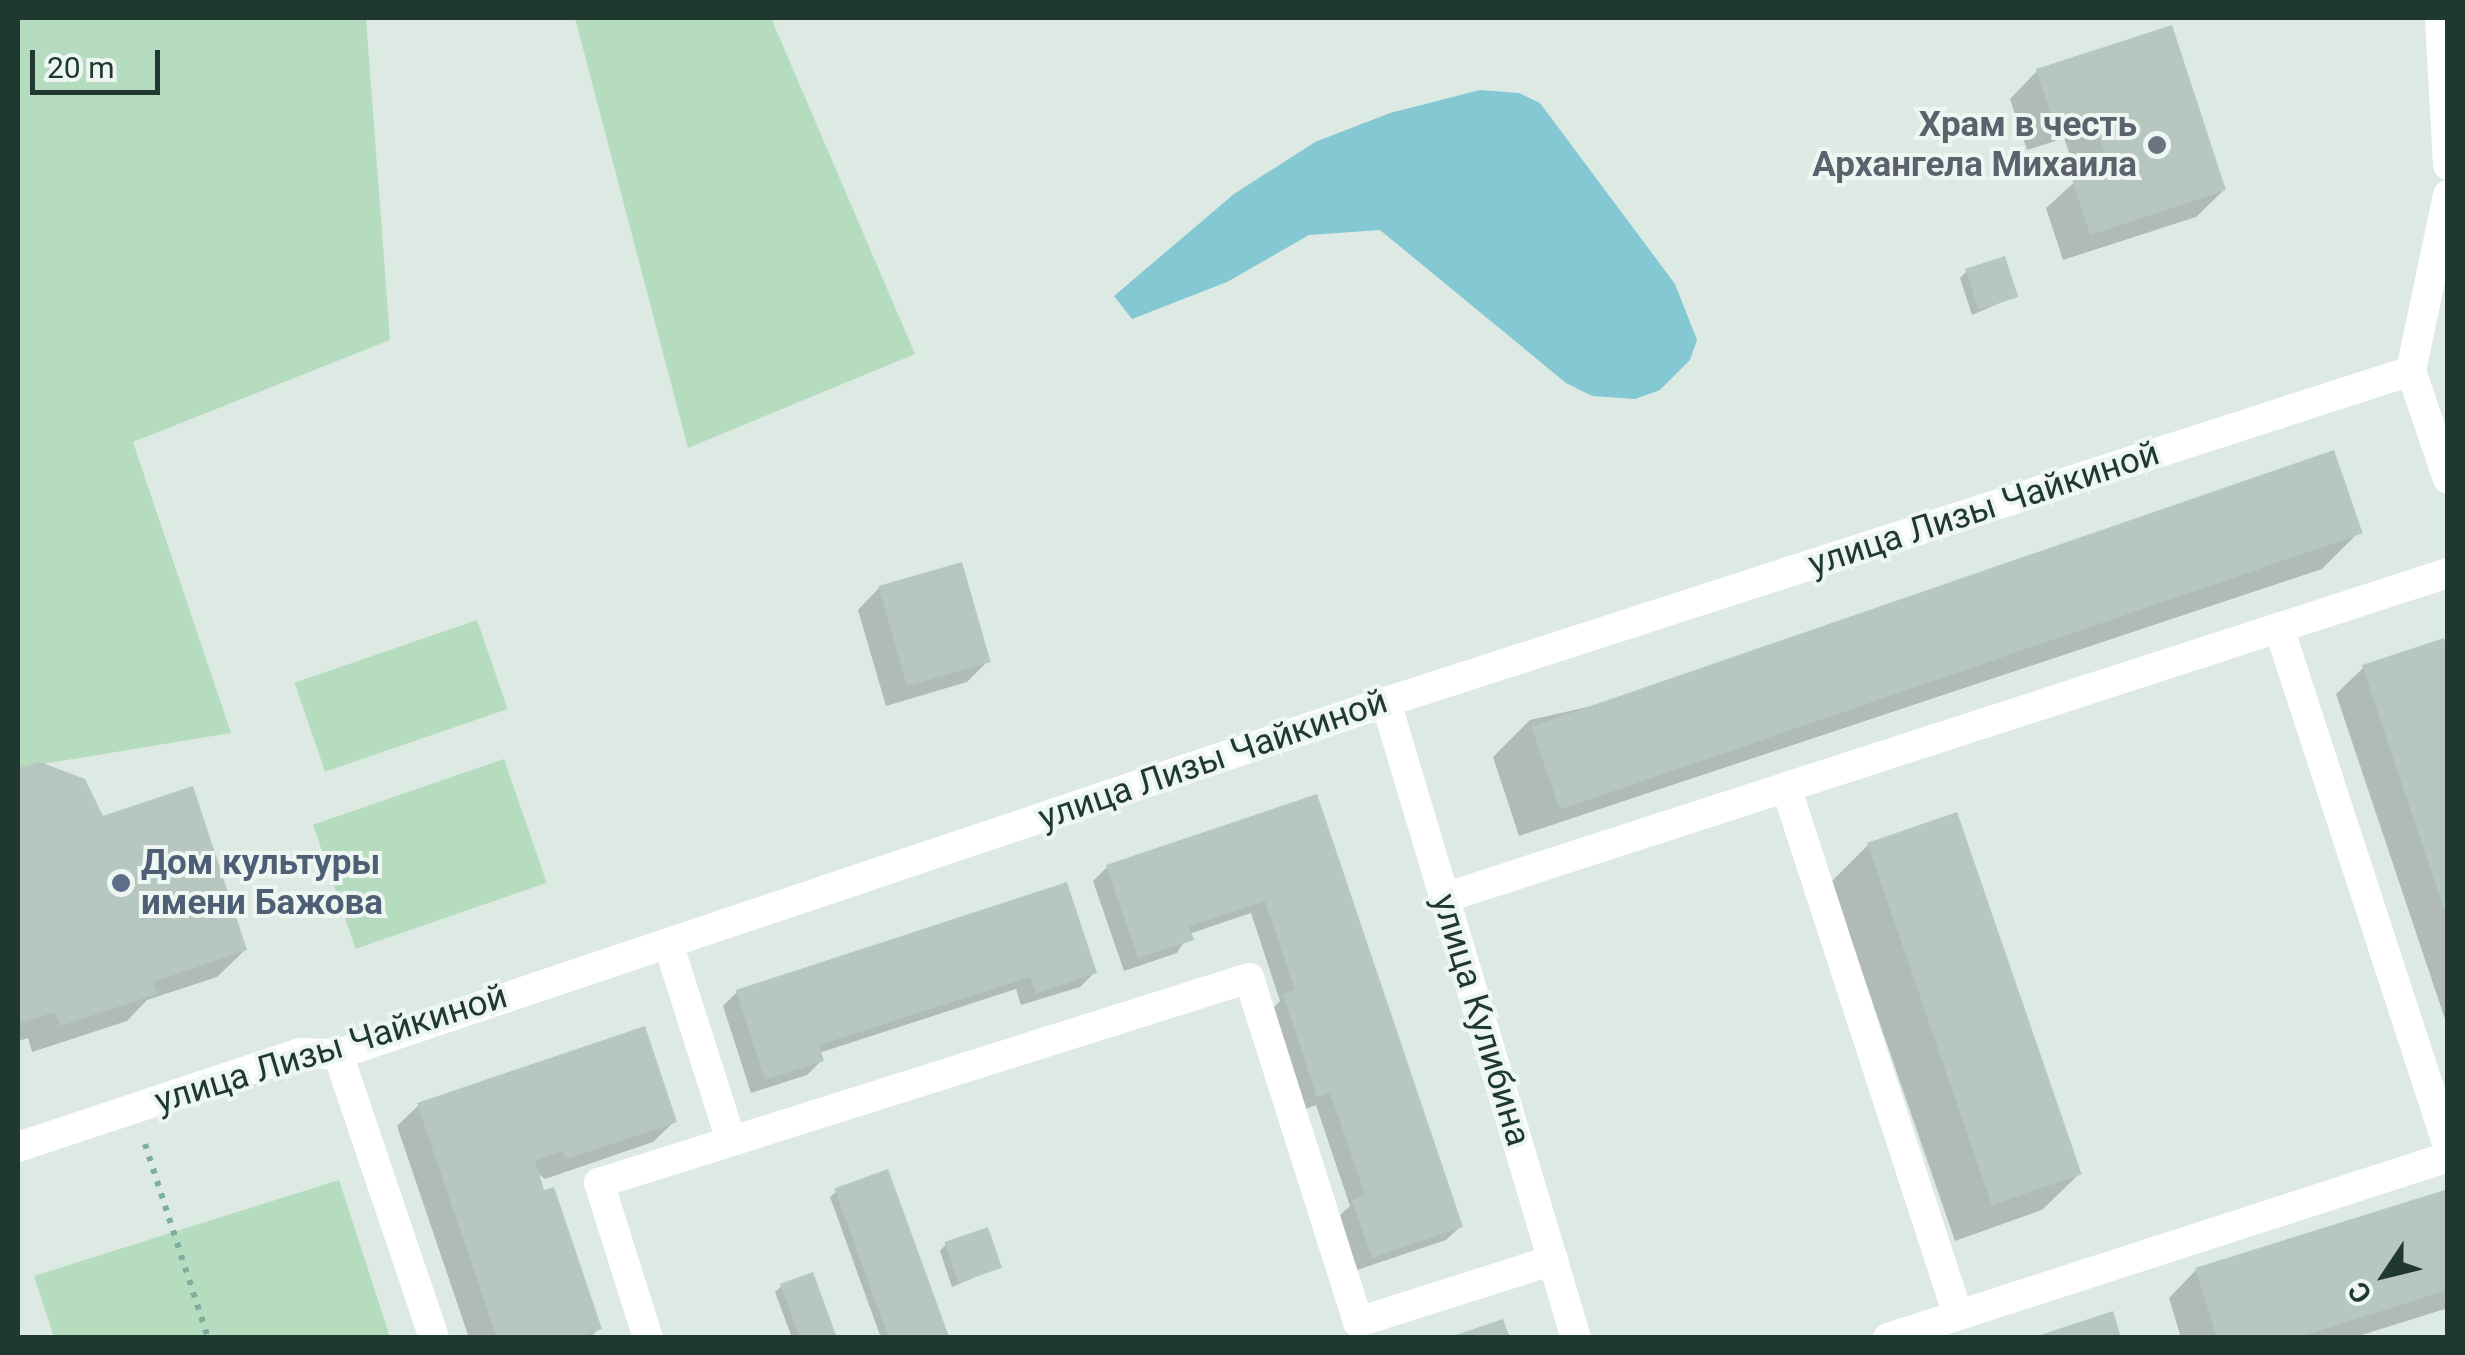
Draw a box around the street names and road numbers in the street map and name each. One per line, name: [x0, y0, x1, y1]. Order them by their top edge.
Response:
street label: улица Лизы Чайкиной: [1803, 432, 2165, 586]
street label: улица Лизы Чайкиной: [1033, 681, 1393, 839]
street label: улица Кулибина: [1423, 889, 1539, 1151]
street label: улица Лизы Чайкиной: [150, 975, 512, 1123]

